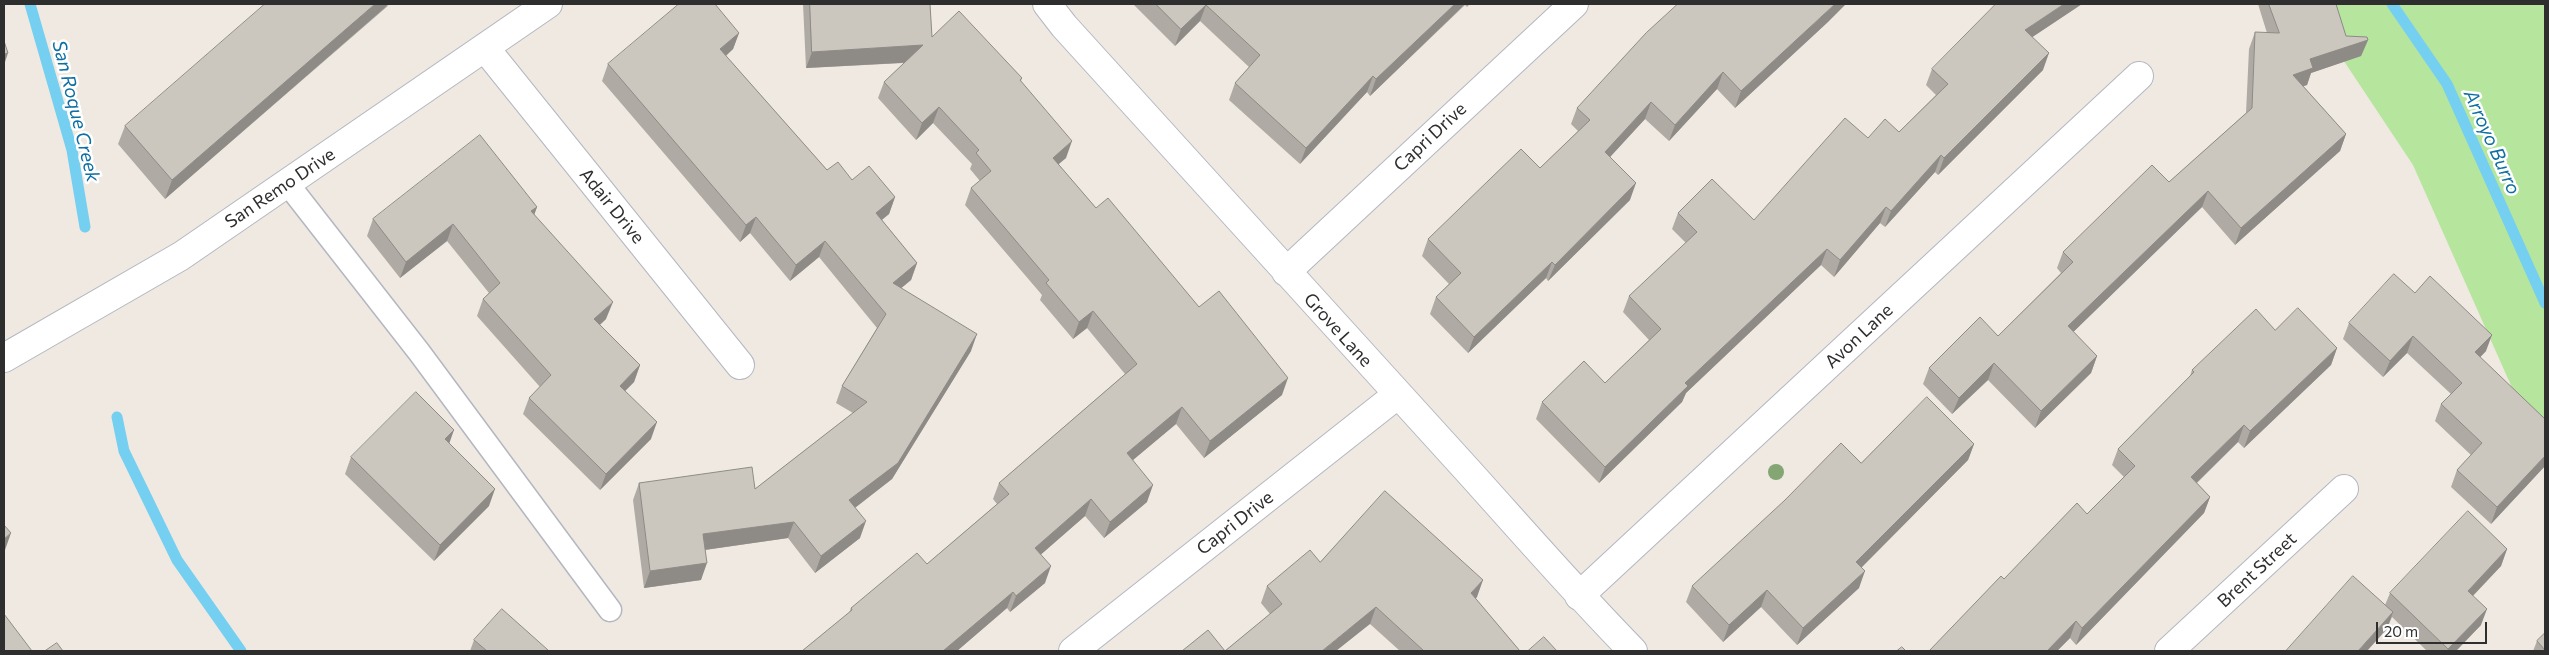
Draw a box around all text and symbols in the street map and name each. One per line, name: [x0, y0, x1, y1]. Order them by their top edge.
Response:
water label: San Roque Creek: [47, 38, 105, 184]
water label: Arroyo Burro: [2459, 86, 2525, 198]
street label: Capri Drive: [1389, 98, 1471, 176]
street label: San Remo Drive: [221, 143, 339, 233]
street label: Adair Drive: [575, 164, 649, 248]
street label: Grove Lane: [1299, 289, 1377, 371]
street label: Avon Lane: [1821, 299, 1897, 373]
street label: Capri Drive: [1192, 486, 1278, 560]
street label: Brent Street: [2213, 528, 2301, 612]
scale bar: [2379, 612, 2490, 644]
text: 20 m: [2384, 622, 2418, 640]

